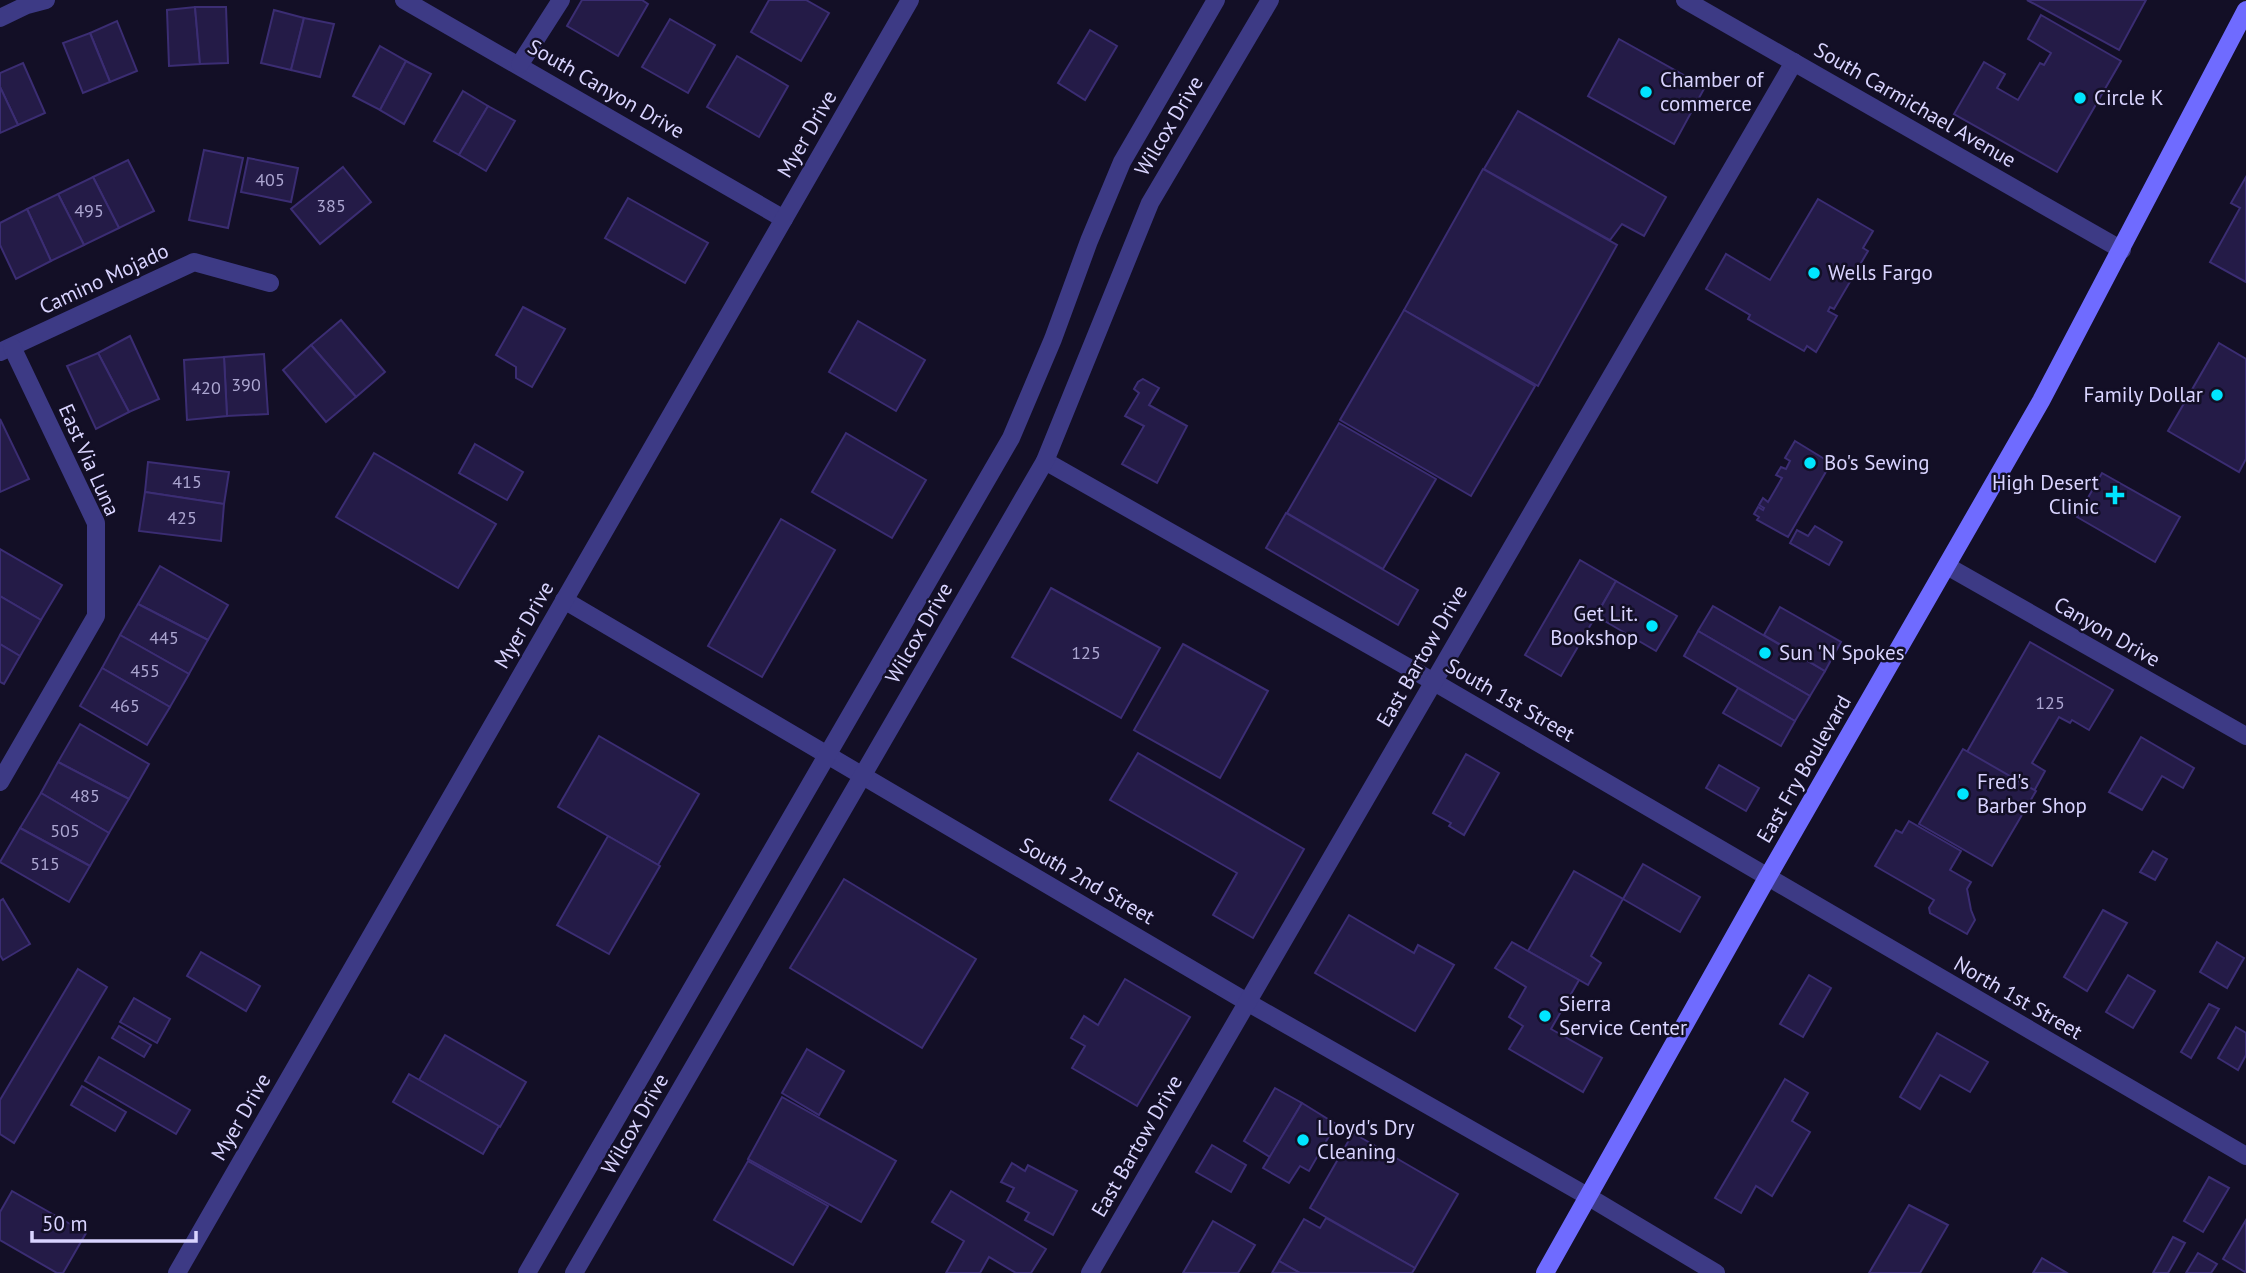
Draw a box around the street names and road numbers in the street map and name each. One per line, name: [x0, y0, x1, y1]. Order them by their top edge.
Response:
street label: South Canyon Drive: [523, 33, 689, 144]
street label: South Carmichael Avenue: [1810, 36, 2021, 173]
street label: Wilcox Drive: [1128, 71, 1209, 181]
street label: Myer Drive: [771, 85, 842, 182]
street label: Camino Mojado: [35, 237, 173, 320]
street label: East Via Luna: [53, 400, 126, 520]
street label: Myer Drive: [488, 576, 559, 673]
street label: Wilcox Drive: [879, 578, 958, 688]
street label: East Bartow Drive: [1370, 580, 1473, 731]
street label: Canyon Drive: [2049, 590, 2165, 673]
street label: South 1st Street: [1441, 652, 1580, 747]
street label: East Fry Boulevard: [1750, 690, 1857, 847]
street label: South 2nd Street: [1015, 831, 1160, 930]
street label: North 1st Street: [1949, 950, 2087, 1045]
street label: Myer Drive: [205, 1068, 276, 1165]
street label: Wilcox Drive: [595, 1069, 674, 1179]
street label: East Bartow Drive: [1085, 1070, 1188, 1221]

